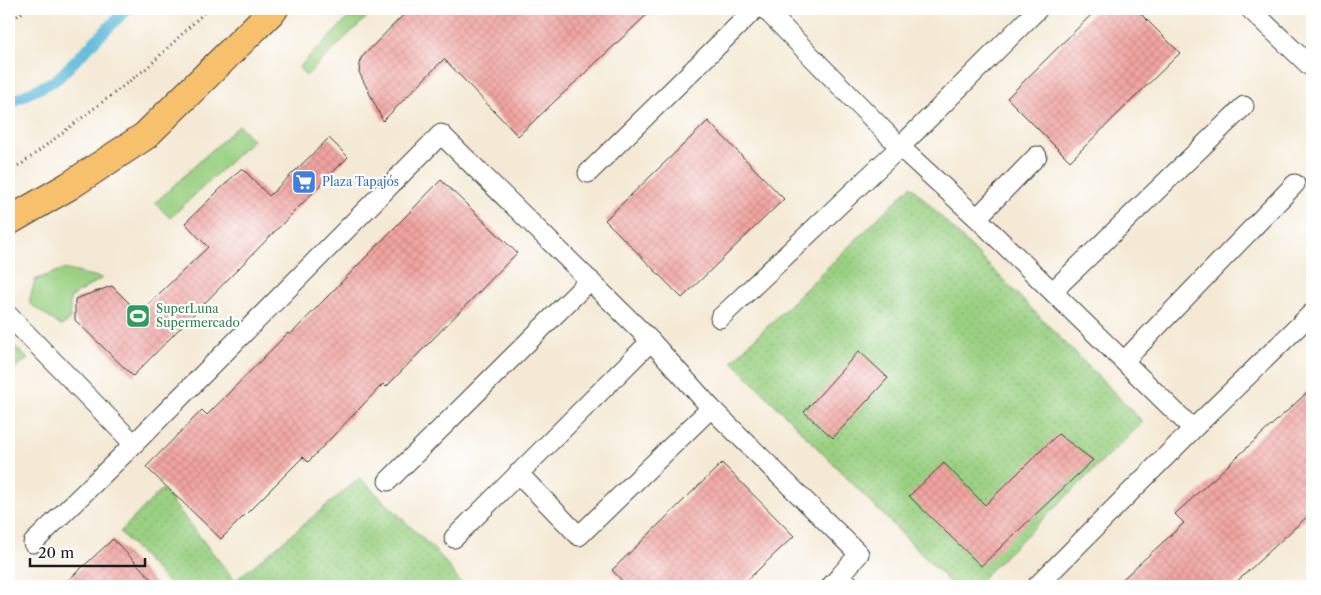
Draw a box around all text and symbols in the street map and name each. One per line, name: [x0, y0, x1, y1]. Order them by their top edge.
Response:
supermarket icon: Plaza Tapajós: [291, 169, 317, 195]
place label: Plaza Tapajós: [322, 174, 399, 189]
place label: SuperLuna Supermercado: [156, 301, 240, 330]
sports icon: SuperLuna Supermercado: [125, 303, 151, 329]
scale bar: [30, 535, 145, 567]
text: 20 m: [38, 543, 74, 562]

